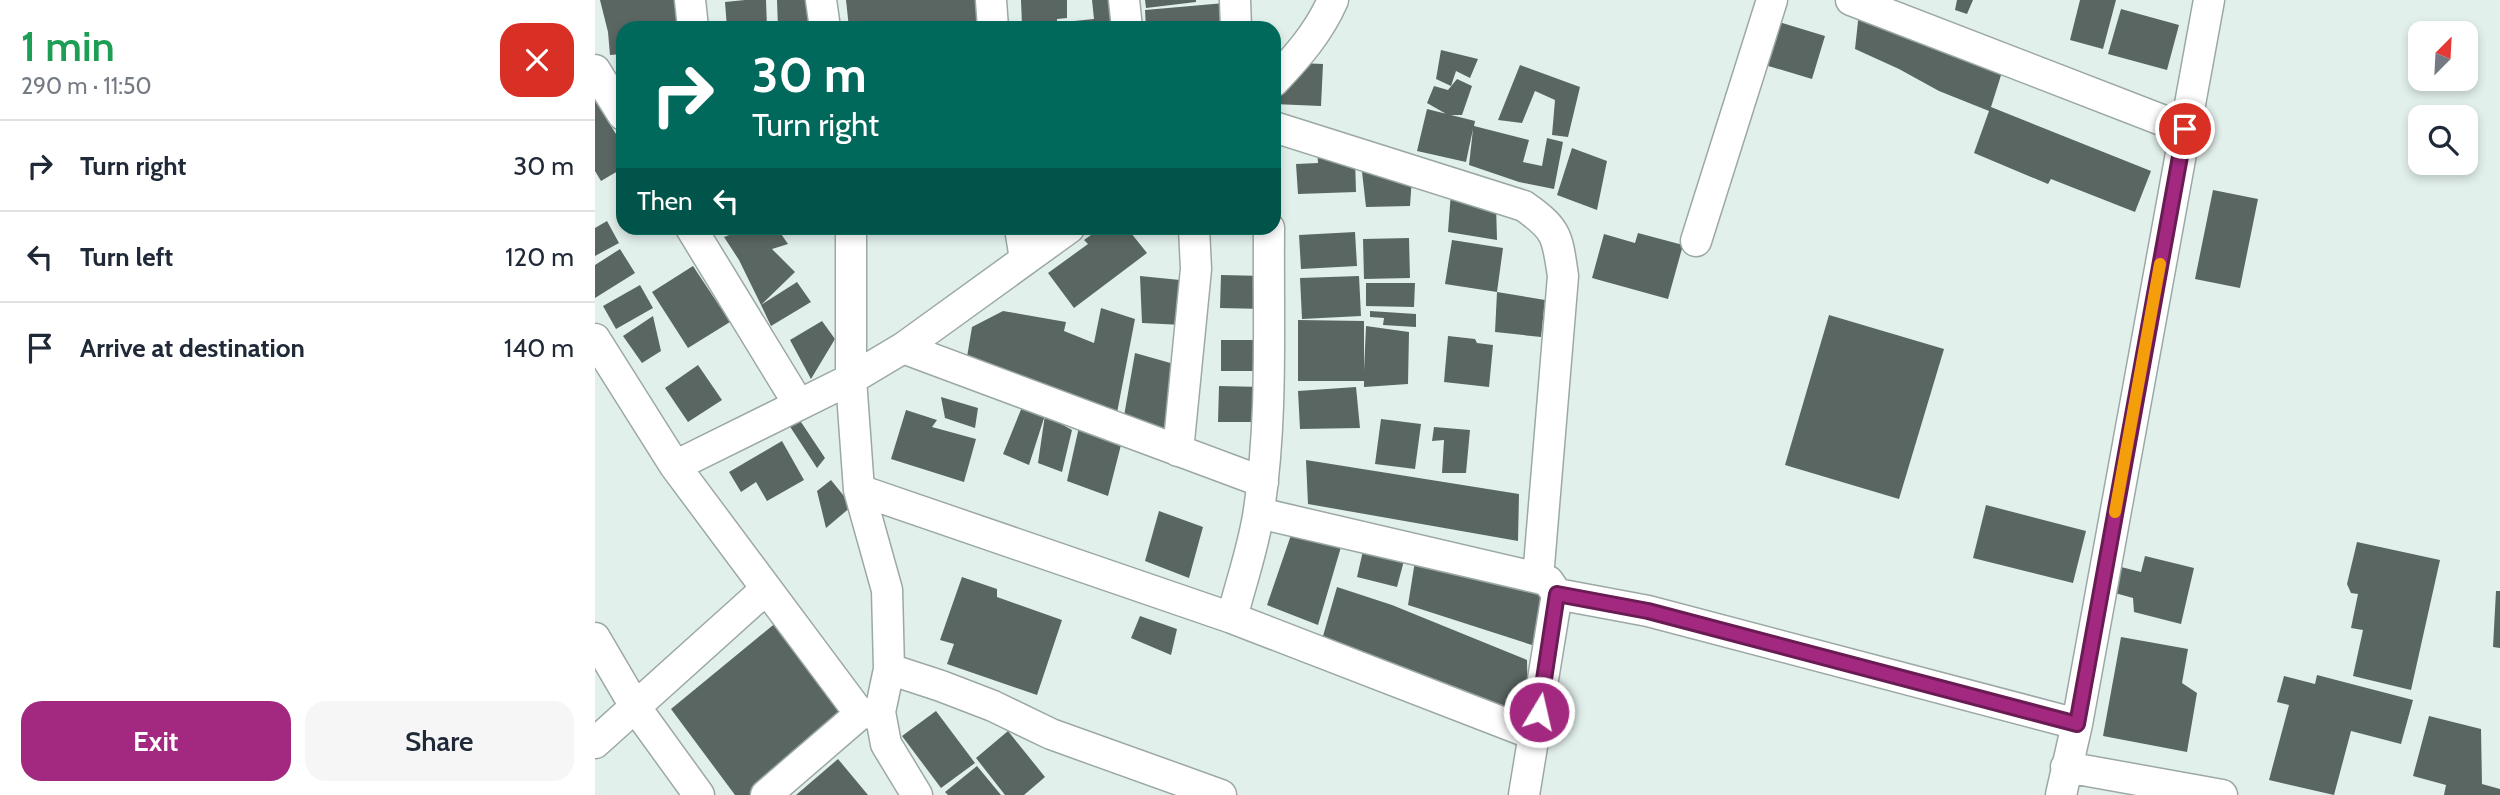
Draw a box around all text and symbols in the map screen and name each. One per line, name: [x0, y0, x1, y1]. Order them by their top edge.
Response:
text: 1 min: [21, 20, 115, 72]
north arrow: [2408, 21, 2478, 91]
map controls: [2408, 21, 2478, 175]
button: close: [500, 23, 574, 97]
text: 30 m: [752, 45, 867, 104]
icon: right: [637, 49, 728, 140]
text: 290 m · 11:50: [21, 72, 152, 100]
pin: [2155, 99, 2215, 159]
text: Turn right: [752, 105, 879, 144]
button: search: [2408, 105, 2478, 175]
icon: arrive: [2166, 110, 2204, 148]
icon: right: [21, 147, 59, 185]
text: Turn right: [80, 150, 186, 182]
text: 30 m: [513, 150, 574, 182]
icon: left: [707, 182, 745, 220]
text: Then: [637, 185, 693, 217]
icon: left: [21, 238, 59, 276]
text: Turn left: [80, 241, 173, 273]
text: 120 m: [505, 241, 574, 273]
icon: arrive: [21, 329, 59, 367]
text: Arrive at destination: [80, 332, 305, 364]
text: 140 m: [504, 332, 574, 364]
position arrow: [1502, 675, 1576, 749]
button: Exit: [21, 701, 291, 781]
button: Share: [305, 701, 574, 781]

